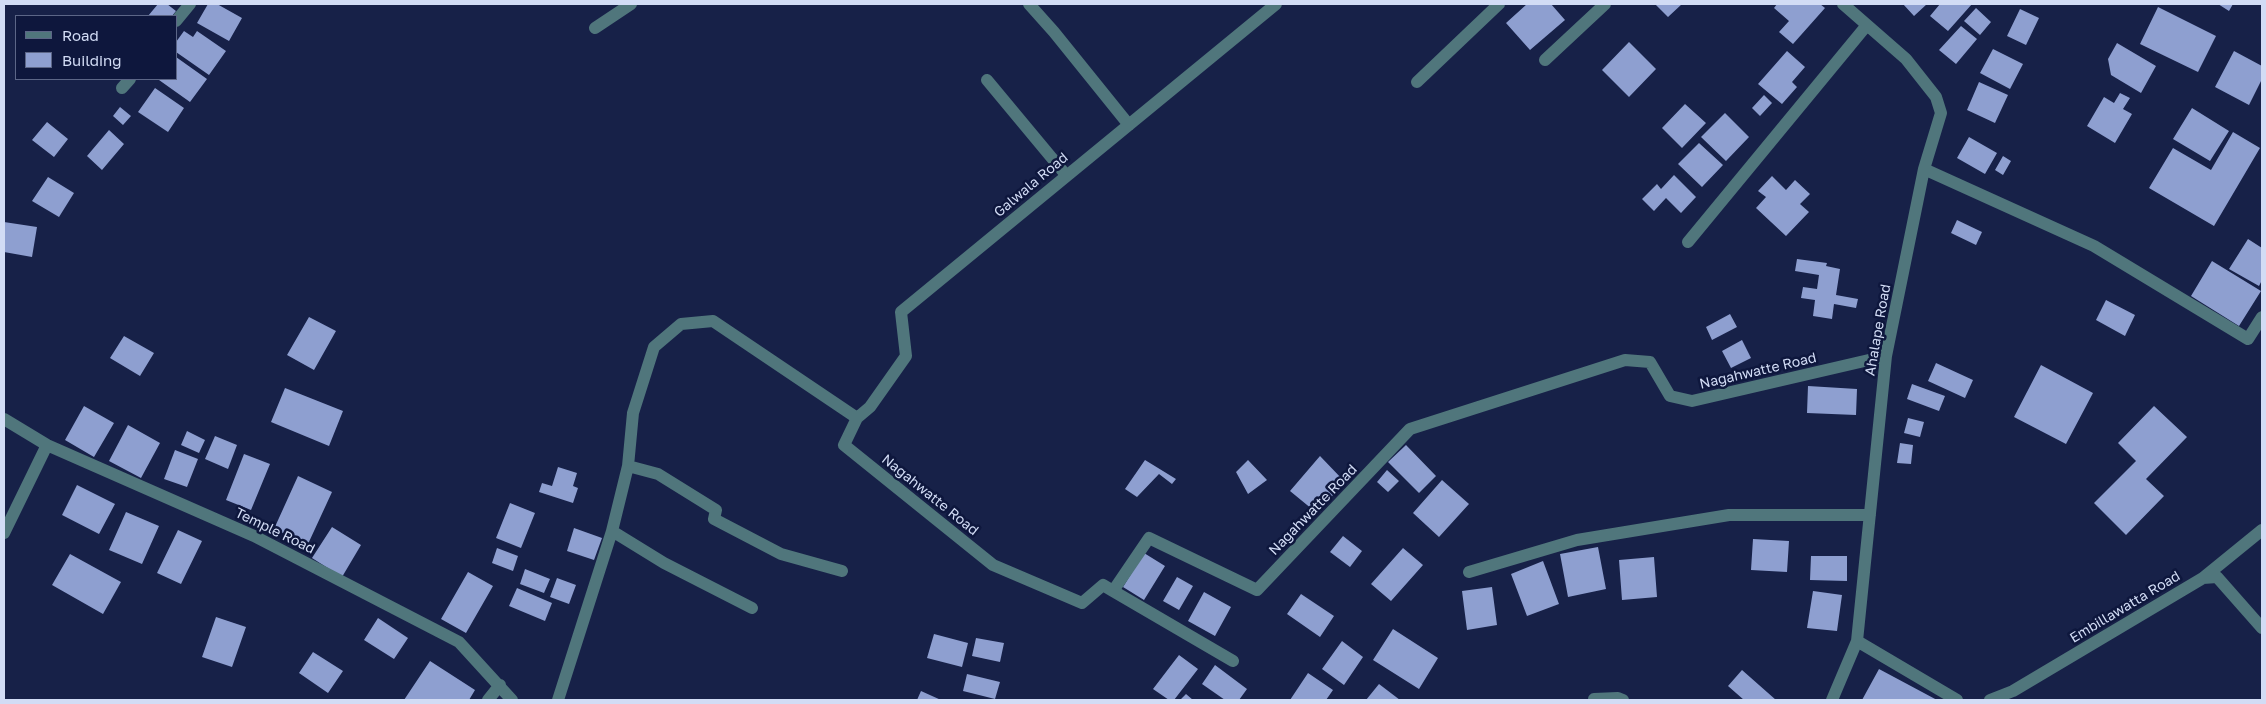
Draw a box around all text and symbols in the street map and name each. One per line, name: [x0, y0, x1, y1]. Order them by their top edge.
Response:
legend: [15, 15, 178, 80]
text: Road: [62, 26, 99, 44]
text: Building: [62, 51, 122, 69]
street label: Galwala Road: [991, 149, 1071, 221]
street label: Ahalape Road: [1862, 283, 1894, 377]
street label: Nagahwatte Road: [1698, 349, 1818, 393]
street label: Nagahwatte Road: [878, 451, 982, 539]
street label: Nagahwatte Road: [1266, 461, 1360, 559]
street label: Temple Road: [232, 504, 318, 558]
street label: Embillawatta Road: [2067, 567, 2183, 647]

